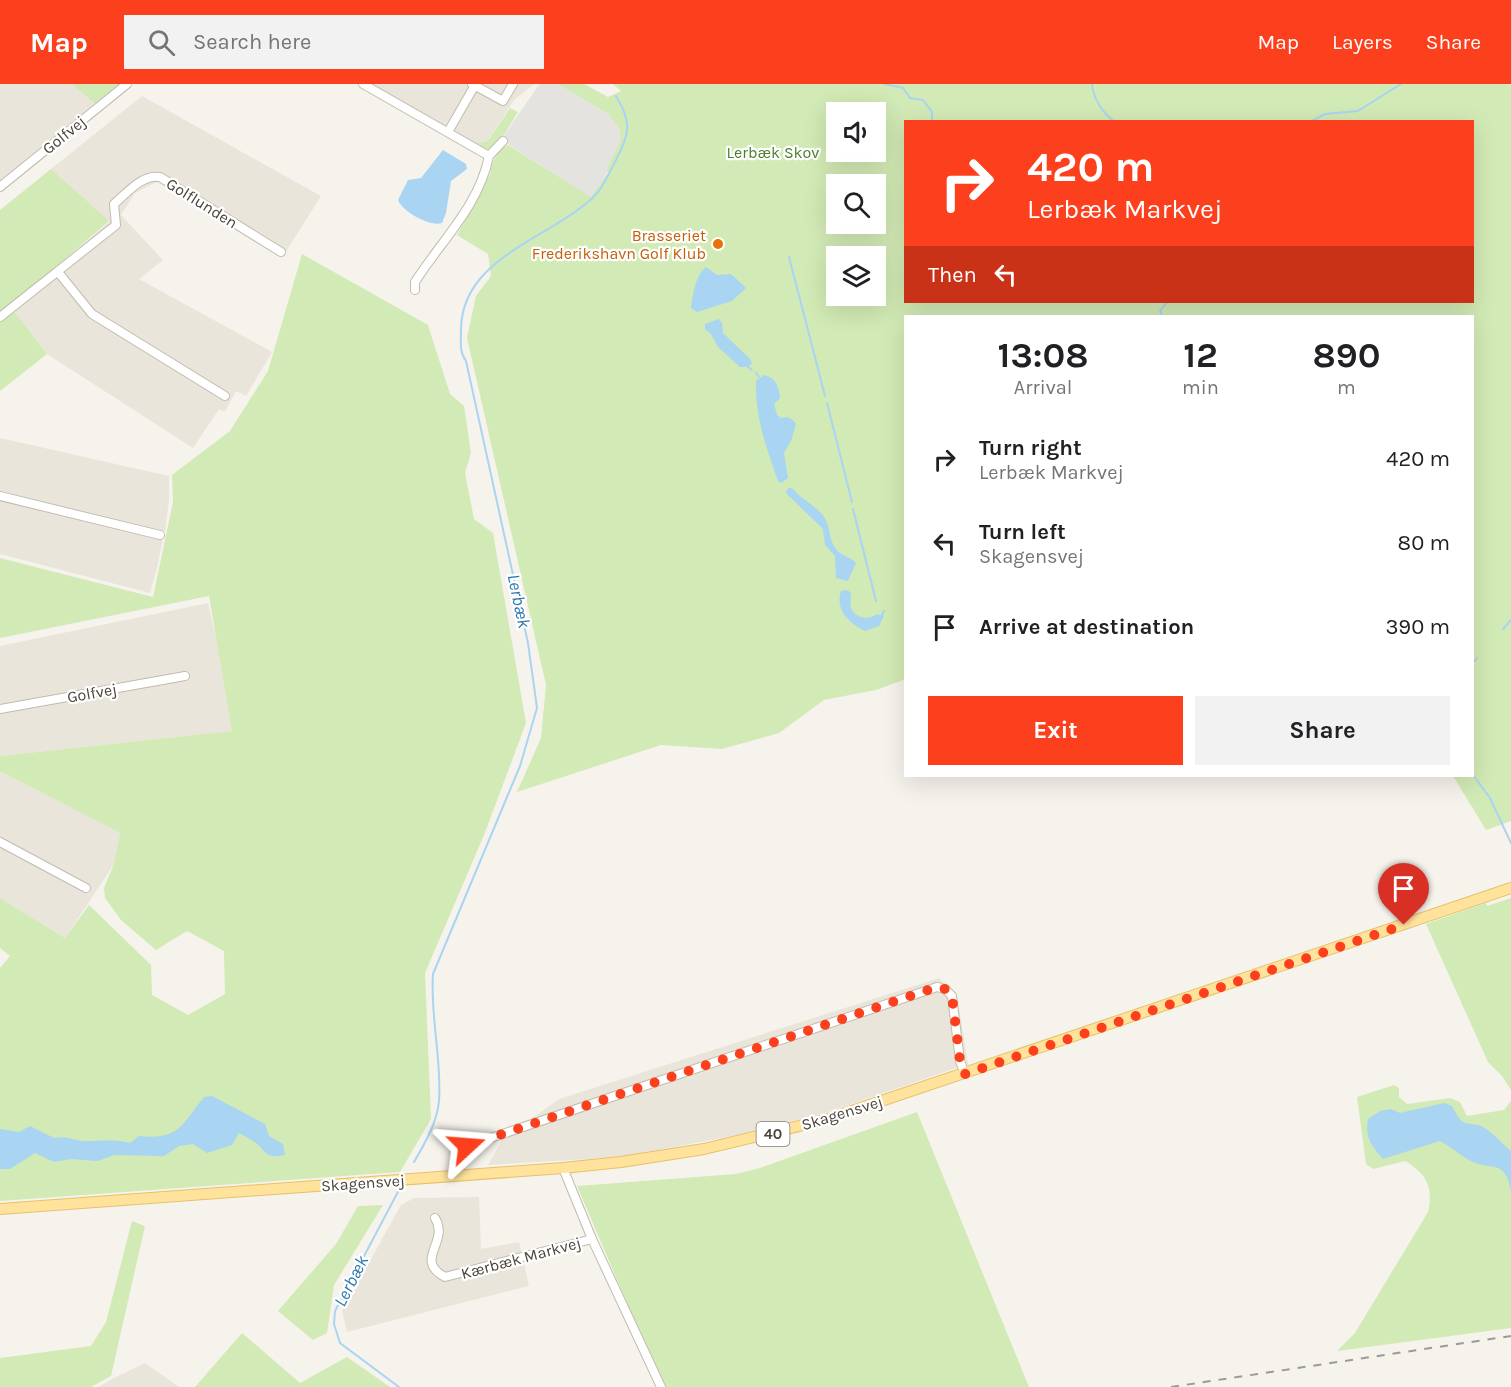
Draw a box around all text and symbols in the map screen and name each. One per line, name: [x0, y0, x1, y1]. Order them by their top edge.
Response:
search box: [124, 15, 544, 69]
text: Map: [30, 26, 88, 59]
icon: search: [145, 26, 178, 59]
text: Search here: [193, 29, 311, 55]
text: Map: [1257, 30, 1299, 54]
text: Layers: [1332, 30, 1393, 54]
text: Share: [1426, 30, 1481, 54]
map controls: [826, 102, 886, 306]
button: sound: [826, 102, 886, 162]
street label: Golfvej: [38, 112, 90, 158]
text: 420 m: [1027, 142, 1154, 192]
park label: Lerbæk Skov: [727, 143, 819, 162]
icon: right: [928, 144, 1006, 222]
street label: Golflunden: [163, 174, 241, 232]
button: search: [826, 174, 886, 234]
text: Lerbæk Markvej: [1027, 193, 1222, 225]
place label: Brasseriet Frederikshavn Golf Klub: [532, 226, 706, 263]
marker: Brasseriet Frederikshavn Golf Klub: [711, 237, 725, 251]
button: layers: [826, 246, 886, 306]
icon: left: [989, 258, 1022, 291]
text: Then: [928, 262, 977, 288]
text: 13:08: [998, 334, 1089, 376]
text: 12: [1183, 334, 1218, 376]
text: 890: [1312, 334, 1380, 376]
text: Arrival: [1014, 376, 1072, 399]
text: min: [1182, 376, 1219, 399]
text: m: [1337, 376, 1356, 399]
text: Turn right: [979, 435, 1082, 461]
icon: right: [928, 443, 961, 476]
text: 420 m: [1386, 446, 1450, 472]
text: Lerbæk Markvej: [979, 461, 1124, 484]
text: Turn left: [979, 519, 1066, 545]
icon: left: [928, 527, 961, 560]
text: 80 m: [1398, 530, 1450, 556]
text: Skagensvej: [979, 545, 1084, 568]
water label: Lerbæk: [503, 572, 536, 631]
icon: arrive: [928, 611, 961, 644]
text: Arrive at destination: [979, 614, 1194, 640]
text: 390 m: [1385, 614, 1450, 640]
street label: Golfvej: [66, 679, 118, 707]
button: Exit: [928, 696, 1183, 765]
button: Share: [1195, 696, 1450, 765]
pin: [1378, 863, 1429, 925]
icon: arrive: [1387, 872, 1420, 905]
street label: Skagensvej: [799, 1092, 885, 1134]
position arrow: [435, 1114, 499, 1178]
road number: 40: [756, 1122, 790, 1146]
street label: Skagensvej: [320, 1171, 406, 1195]
street label: Kærbæk Markvej: [459, 1233, 583, 1283]
water label: Lerbæk: [329, 1251, 374, 1310]

